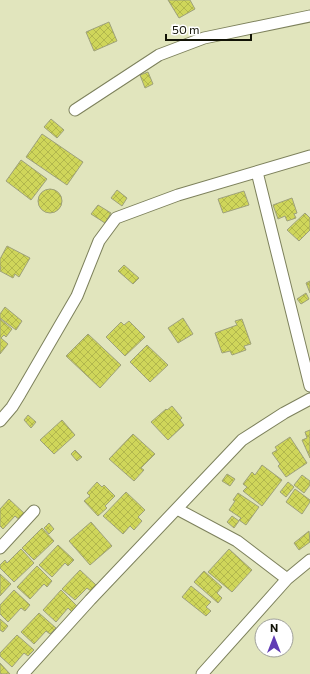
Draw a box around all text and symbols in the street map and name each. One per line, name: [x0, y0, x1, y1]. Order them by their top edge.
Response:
scale bar: [166, 16, 251, 42]
text: 50 m: [172, 22, 200, 36]
north arrow: [254, 618, 294, 658]
text: N: [270, 621, 278, 634]

